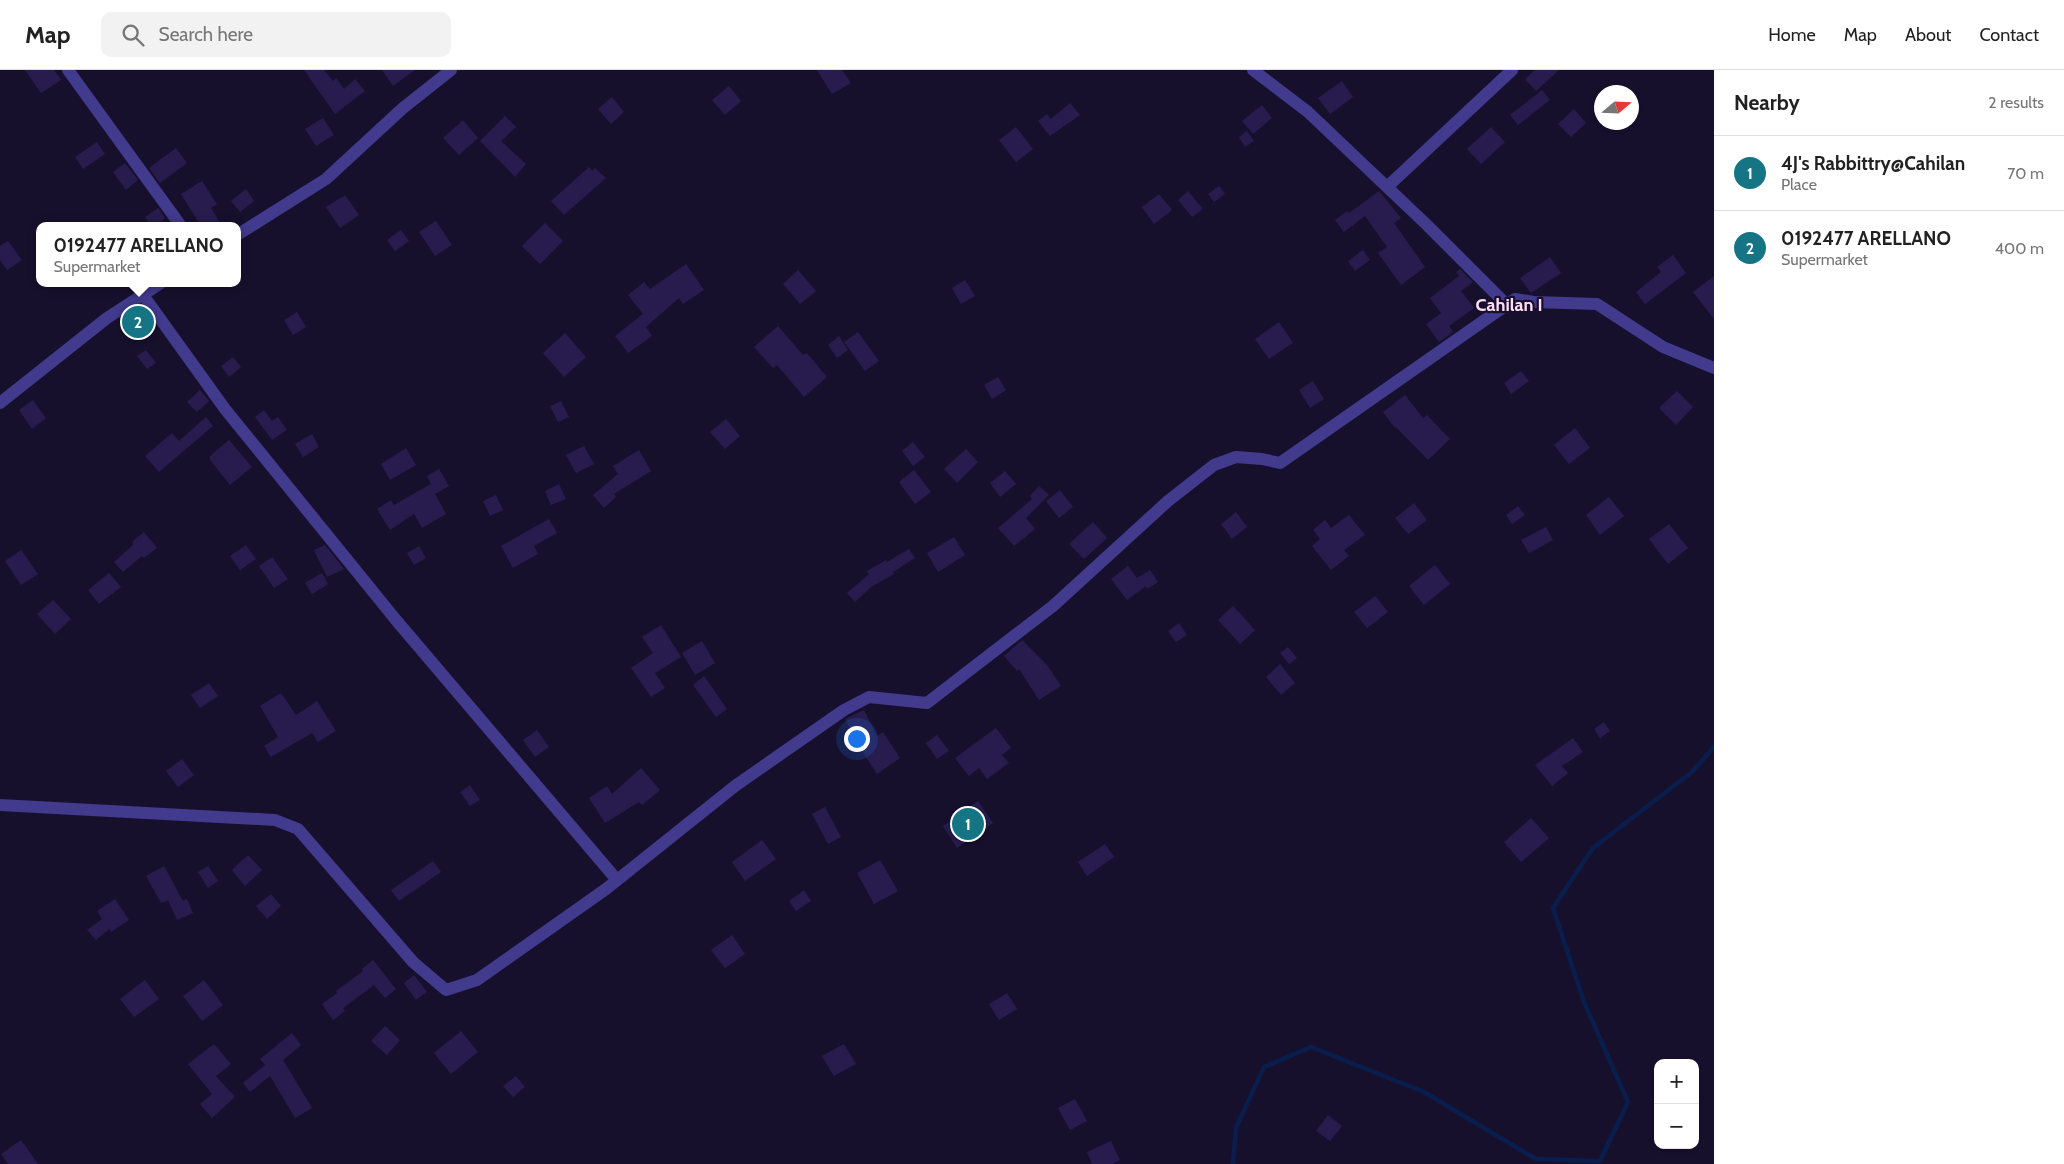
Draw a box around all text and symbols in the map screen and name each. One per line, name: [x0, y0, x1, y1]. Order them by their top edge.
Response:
search box: [101, 12, 451, 57]
text: Map: [25, 20, 71, 49]
icon: search: [119, 21, 147, 49]
text: Search here: [159, 23, 253, 46]
text: Home: [1768, 24, 1816, 46]
text: Map: [1844, 24, 1877, 46]
text: About: [1905, 24, 1951, 46]
text: Contact: [1979, 24, 2039, 46]
north arrow: [1594, 85, 1639, 130]
text: Nearby: [1734, 90, 1800, 115]
text: 2 results: [1988, 93, 2044, 112]
text: 4J's Rabbittry@Cahilan: [1781, 152, 1965, 175]
text: 1: [1747, 164, 1753, 183]
text: 70 m: [2007, 164, 2044, 183]
text: Place: [1781, 175, 1817, 194]
popup: [36, 222, 241, 287]
text: 0192477 ARELLANO: [1781, 227, 1951, 250]
text: 0192477 ARELLANO: [54, 234, 223, 257]
text: 2: [1746, 239, 1754, 258]
text: 400 m: [1995, 239, 2044, 258]
text: Supermarket: [1781, 250, 1868, 269]
text: Supermarket: [54, 257, 141, 276]
district label: Cahilan I: [1476, 294, 1542, 316]
pin: 2: [122, 303, 154, 341]
your location: [844, 726, 870, 752]
pin: 1: [952, 805, 984, 843]
map controls: [1654, 1059, 1699, 1149]
button: +: [1654, 1059, 1699, 1104]
button: −: [1654, 1104, 1699, 1149]

